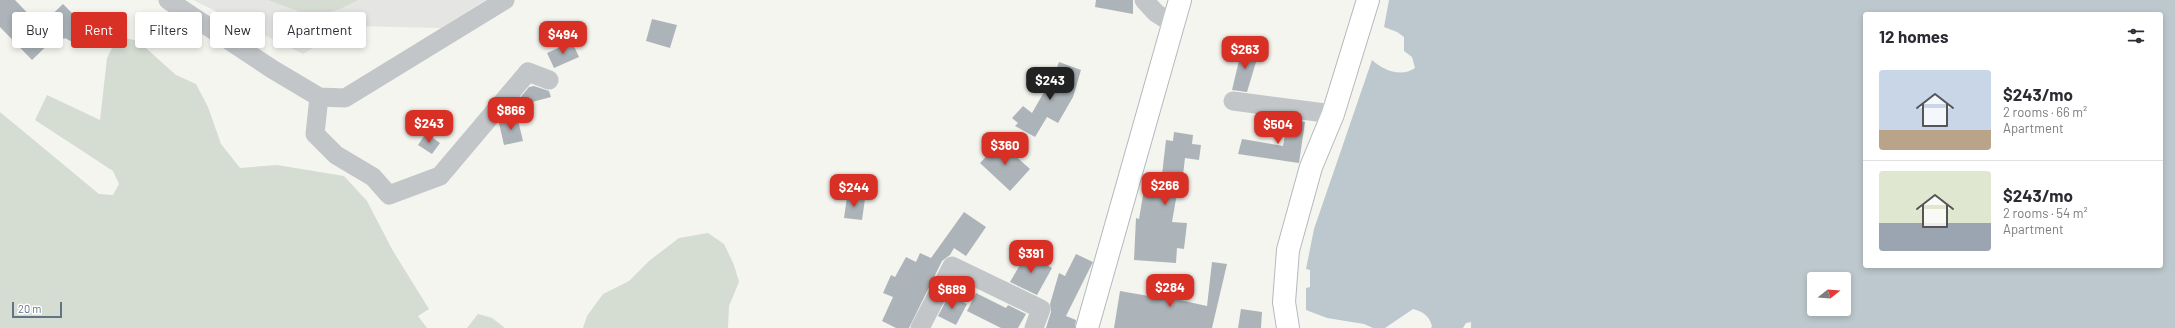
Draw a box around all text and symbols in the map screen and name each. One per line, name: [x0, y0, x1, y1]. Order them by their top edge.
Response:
chip: Buy: [12, 12, 63, 48]
chip: Rent: [71, 12, 127, 48]
chip: Filters: [135, 12, 202, 48]
chip: New: [210, 12, 265, 48]
chip: Apartment: [273, 12, 366, 48]
pin: $494: [539, 21, 587, 55]
icon: filters: [2125, 25, 2147, 47]
text: $494: [548, 26, 578, 42]
text: 12 homes: [1879, 26, 1949, 46]
pin: $263: [1221, 36, 1269, 70]
text: $263: [1231, 41, 1259, 57]
pin: $243: [1026, 67, 1074, 101]
text: $243: [1035, 72, 1065, 88]
text: $243/mo: [2003, 84, 2073, 104]
icon: home: [1911, 86, 1959, 134]
pin: $866: [487, 97, 535, 131]
text: $866: [497, 102, 525, 118]
text: 2 rooms · 66 m²: [2003, 104, 2087, 120]
pin: $243: [405, 110, 453, 144]
pin: $504: [1254, 111, 1302, 145]
text: $243: [414, 115, 444, 131]
text: $504: [1263, 116, 1293, 132]
text: Apartment: [2003, 120, 2064, 136]
pin: $360: [981, 132, 1029, 166]
text: $360: [991, 137, 1019, 153]
pin: $266: [1141, 172, 1189, 206]
pin: $244: [830, 174, 878, 208]
text: $266: [1151, 177, 1179, 193]
text: $244: [839, 179, 869, 195]
text: $243/mo: [2003, 185, 2073, 205]
icon: home: [1911, 187, 1959, 235]
text: 2 rooms · 54 m²: [2003, 205, 2088, 221]
text: Apartment: [2003, 221, 2064, 237]
pin: $391: [1007, 240, 1055, 274]
text: $391: [1018, 245, 1044, 261]
north arrow: [1807, 272, 1851, 316]
map controls: [1807, 272, 1851, 316]
pin: $284: [1146, 274, 1194, 308]
pin: $689: [928, 276, 976, 310]
text: $284: [1155, 279, 1185, 295]
text: $689: [938, 281, 966, 297]
scale bar: [12, 300, 62, 319]
text: 20 m: [18, 302, 41, 315]

